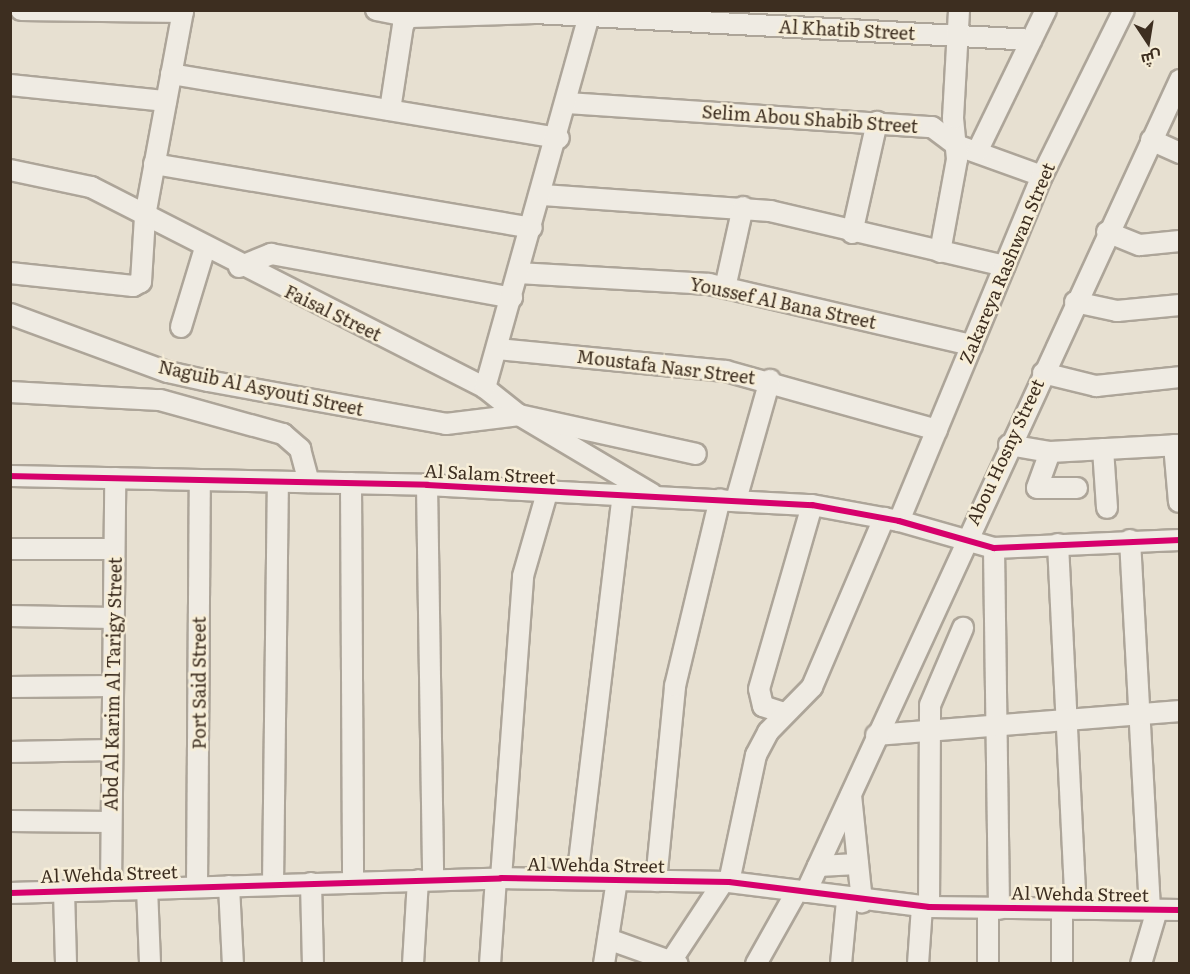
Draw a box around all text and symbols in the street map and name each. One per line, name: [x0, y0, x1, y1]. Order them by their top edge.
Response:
north arrow: [1118, 12, 1178, 72]
street label: Al Khatib Street: [778, 16, 916, 44]
text: ش: [1139, 46, 1164, 73]
street label: Selim Abou Shabib Street: [701, 101, 919, 137]
street label: Zakareya Rashwan Street: [955, 159, 1059, 367]
street label: Youssef Al Bana Street: [688, 273, 878, 333]
street label: Faisal Street: [281, 280, 385, 346]
street label: Moustafa Nasr Street: [575, 345, 757, 389]
street label: Naguib Al Asyouti Street: [156, 356, 366, 420]
street label: Abou Hosny Street: [962, 375, 1048, 529]
street label: Al Salam Street: [424, 460, 556, 488]
street label: Abd Al Karim Al Tarigy Street: [100, 557, 126, 811]
street label: Port Said Street: [188, 617, 210, 749]
street label: Al Wehda Street: [527, 853, 665, 877]
street label: Al Wehda Street: [40, 861, 178, 887]
street label: Al Wehda Street: [1011, 882, 1149, 906]

